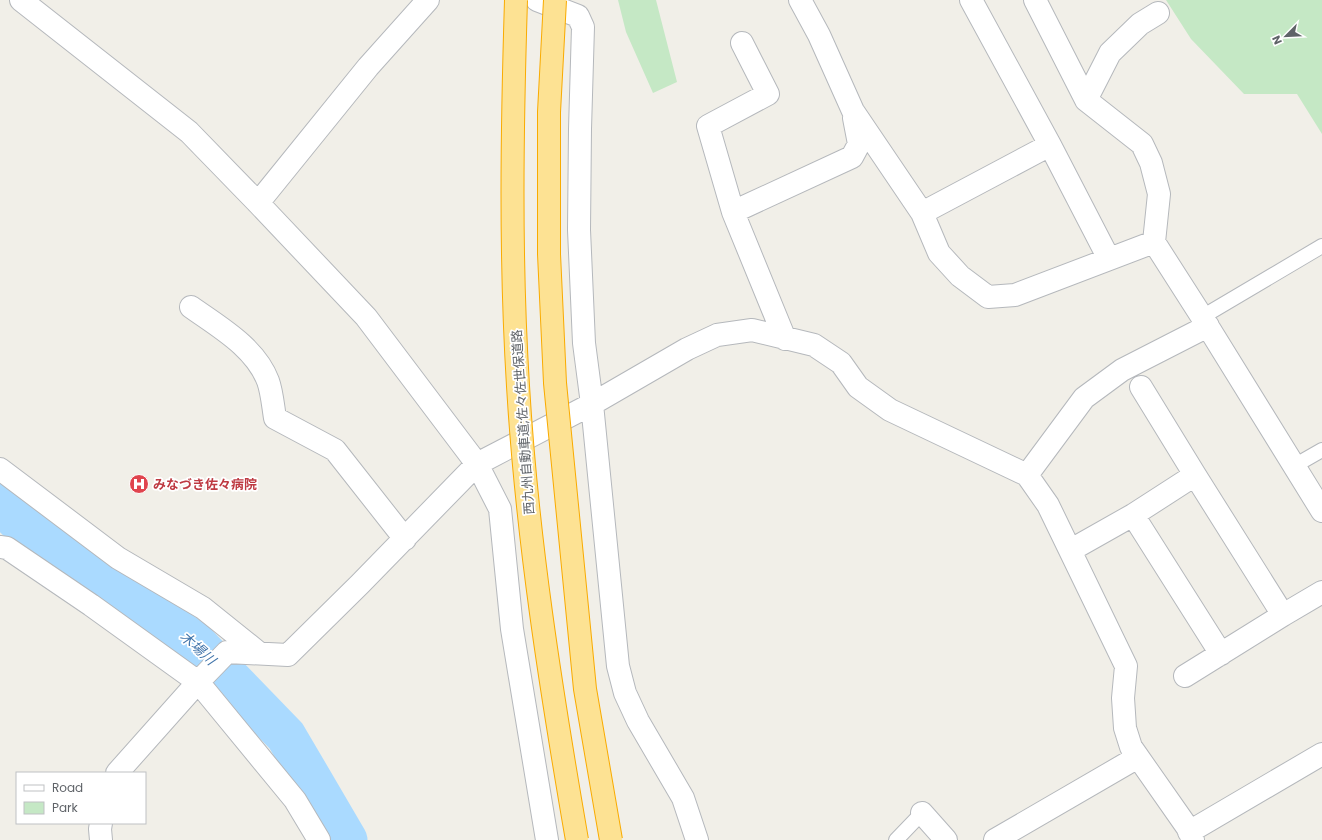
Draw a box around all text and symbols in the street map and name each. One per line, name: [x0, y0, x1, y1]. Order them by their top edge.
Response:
north arrow: [1266, 16, 1306, 56]
text: N: [1268, 33, 1286, 47]
street label: 西九州自動車道;佐々佐世保道路: [507, 329, 539, 515]
hospital icon: みなづき佐々病院: [128, 473, 150, 495]
place label: みなづき佐々病院: [153, 475, 257, 494]
water label: 木場川: [176, 627, 222, 671]
legend: [16, 772, 146, 824]
text: Road: [52, 779, 83, 796]
text: Park: [52, 799, 79, 816]

